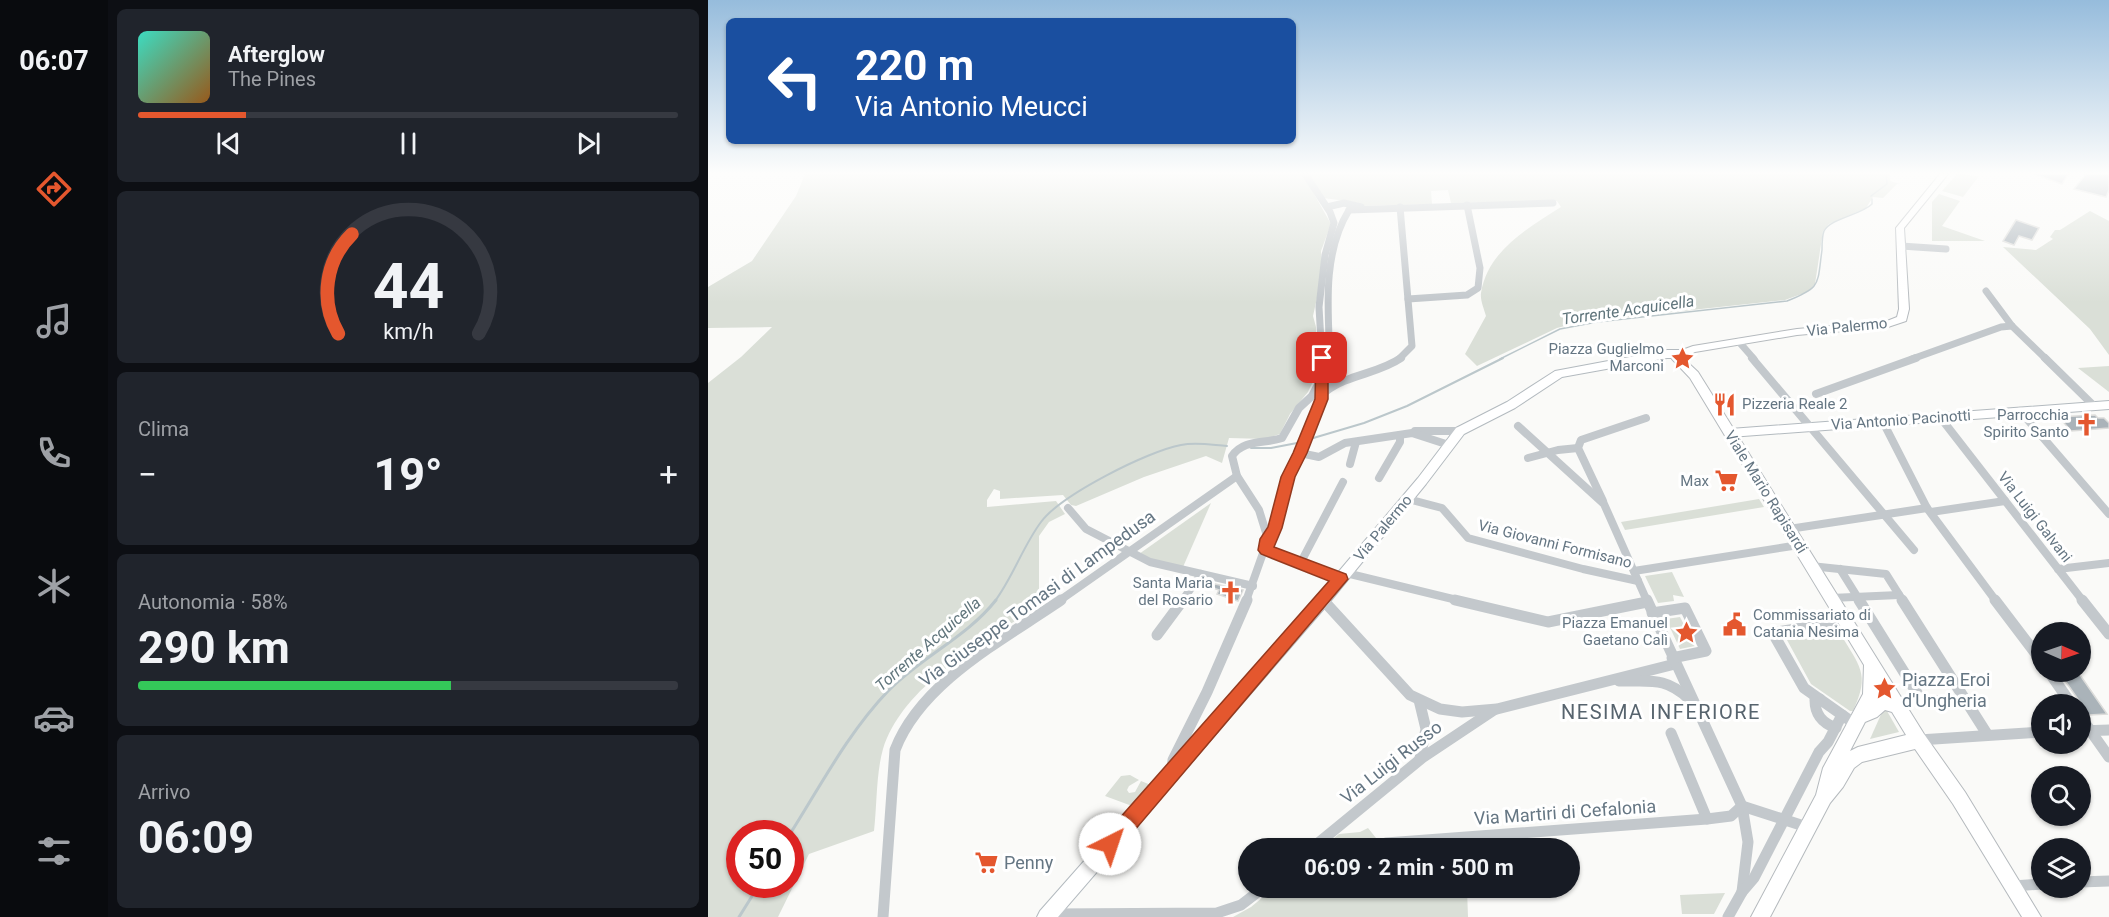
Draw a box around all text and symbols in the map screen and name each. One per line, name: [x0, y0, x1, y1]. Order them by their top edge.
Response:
text: 220 m: [855, 41, 974, 90]
text: Afterglow: [228, 42, 325, 67]
icon: left: [756, 42, 834, 120]
text: 06:07: [19, 45, 89, 77]
text: The Pines: [228, 67, 316, 91]
text: Via Antonio Meucci: [855, 91, 1088, 123]
icon: previous: [212, 127, 245, 160]
icon: pause: [392, 127, 425, 160]
icon: next: [572, 127, 605, 160]
icon: directions: [33, 168, 75, 210]
text: 44: [372, 250, 444, 323]
water label: Torrente Acquicella: [1561, 291, 1695, 329]
icon: music: [33, 300, 75, 342]
street label: Via Palermo: [1806, 314, 1888, 340]
text: km/h: [383, 319, 433, 344]
pin: [1296, 332, 1347, 383]
place label: Piazza Guglielmo Marconi: [1548, 340, 1664, 375]
icon: arrive: [1305, 341, 1338, 374]
place icon: Piazza Guglielmo Marconi: [1669, 345, 1695, 371]
restaurant icon: Pizzeria Reale 2: [1711, 391, 1737, 417]
place label: Pizzeria Reale 2: [1742, 395, 1848, 413]
street label: Via Antonio Pacinotti: [1831, 406, 1971, 434]
place label: Parrocchia Spirito Santo: [1984, 406, 2069, 441]
church icon: Parrocchia Spirito Santo: [2074, 411, 2100, 437]
text: Clima: [138, 417, 189, 441]
street label: Viale Mario Rapisardi: [1721, 427, 1811, 557]
icon: phone: [33, 432, 75, 474]
text: 19°: [373, 448, 443, 501]
text: −: [138, 455, 157, 494]
text: +: [659, 455, 678, 494]
supermarket icon: Max: [1714, 468, 1740, 494]
street label: Via Luigi Galvani: [1994, 468, 2076, 566]
place label: Max: [1680, 472, 1710, 490]
street label: Via Palermo: [1350, 491, 1416, 565]
street label: Via Giuseppe Tomasi di Lampedusa: [915, 505, 1159, 691]
street label: Via Giovanni Formisano: [1476, 516, 1634, 572]
icon: climate: [33, 565, 75, 607]
place label: Santa Maria del Rosario: [1133, 574, 1213, 609]
church icon: Santa Maria del Rosario: [1218, 579, 1244, 605]
text: Autonomia · 58%: [138, 590, 288, 614]
water label: Torrente Acquicella: [871, 593, 985, 695]
place label: Commissariato di Catania Nesima: [1753, 606, 1871, 641]
public building icon: Commissariato di Catania Nesima: [1722, 611, 1748, 637]
place label: Piazza Emanuel Gaetano Calì: [1562, 614, 1668, 649]
place icon: Piazza Emanuel Gaetano Calì: [1673, 619, 1699, 645]
text: 290 km: [138, 621, 290, 674]
north arrow: [2031, 622, 2091, 682]
map controls: [2031, 622, 2091, 898]
place label: Piazza Eroi d'Ungheria: [1902, 669, 1990, 711]
place icon: Piazza Eroi d'Ungheria: [1871, 676, 1897, 702]
button: sound: [2031, 694, 2091, 754]
icon: car: [33, 697, 75, 739]
district label: NESIMA INFERIORE: [1561, 700, 1761, 724]
street label: Via Luigi Russo: [1336, 716, 1446, 808]
button: search: [2031, 766, 2091, 826]
text: Arrivo: [138, 780, 190, 804]
street label: Via Martiri di Cefalonia: [1473, 795, 1657, 829]
text: 06:09: [138, 811, 254, 864]
position arrow: [1078, 812, 1142, 876]
speed limit sign: 50: [726, 820, 804, 898]
icon: filters: [33, 830, 75, 872]
button: layers: [2031, 838, 2091, 898]
supermarket icon: Penny: [973, 849, 999, 875]
place label: Penny: [1004, 852, 1054, 873]
text: 06:09 · 2 min · 500 m: [1304, 855, 1514, 880]

